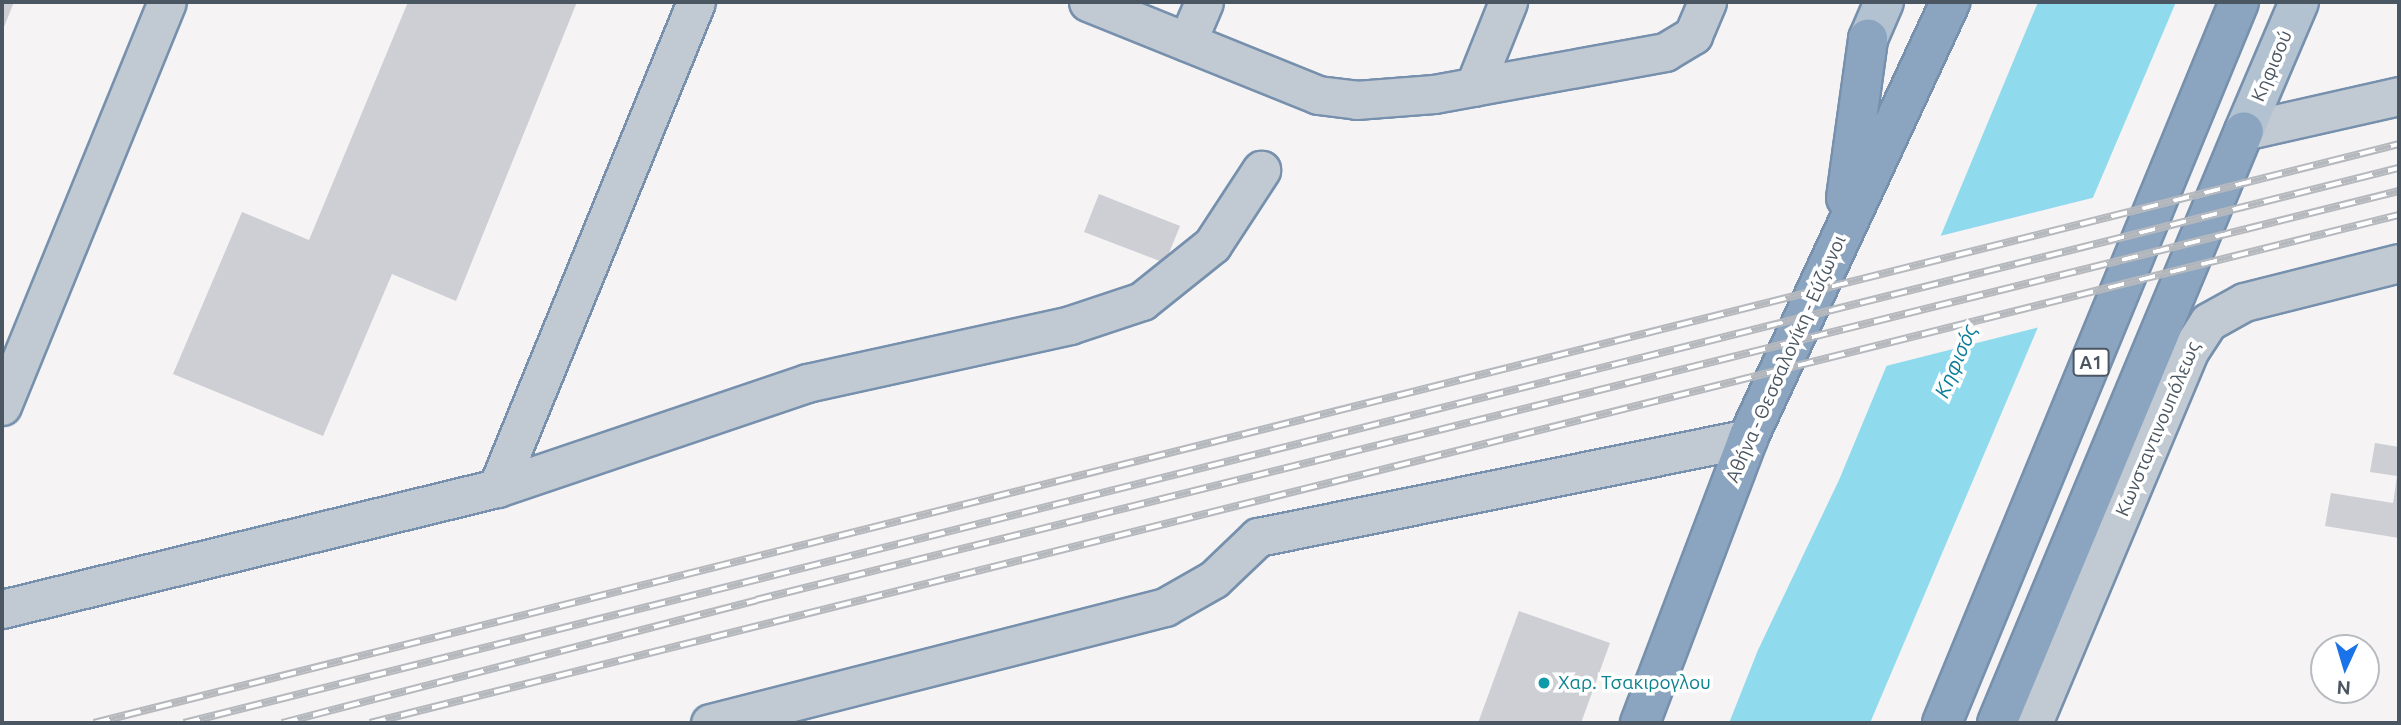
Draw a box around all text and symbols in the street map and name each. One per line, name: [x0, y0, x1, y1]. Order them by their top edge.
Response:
street label: Κηφισού: [2247, 27, 2297, 105]
street label: Αθήνα - Θεσσαλονίκη - Εύζωνοι: [1721, 232, 1851, 486]
water label: Κηφισός: [1928, 321, 1982, 401]
street label: Κωνσταντινουπόλεως: [2111, 338, 2205, 520]
road number: Α1: [2072, 348, 2110, 376]
north arrow: [2310, 634, 2380, 704]
place label: Χαρ. Τσακιρογλου: [1558, 672, 1711, 694]
marker: Χαρ. Τσακιρογλου: [1536, 675, 1552, 691]
text: N: [2336, 676, 2352, 699]

